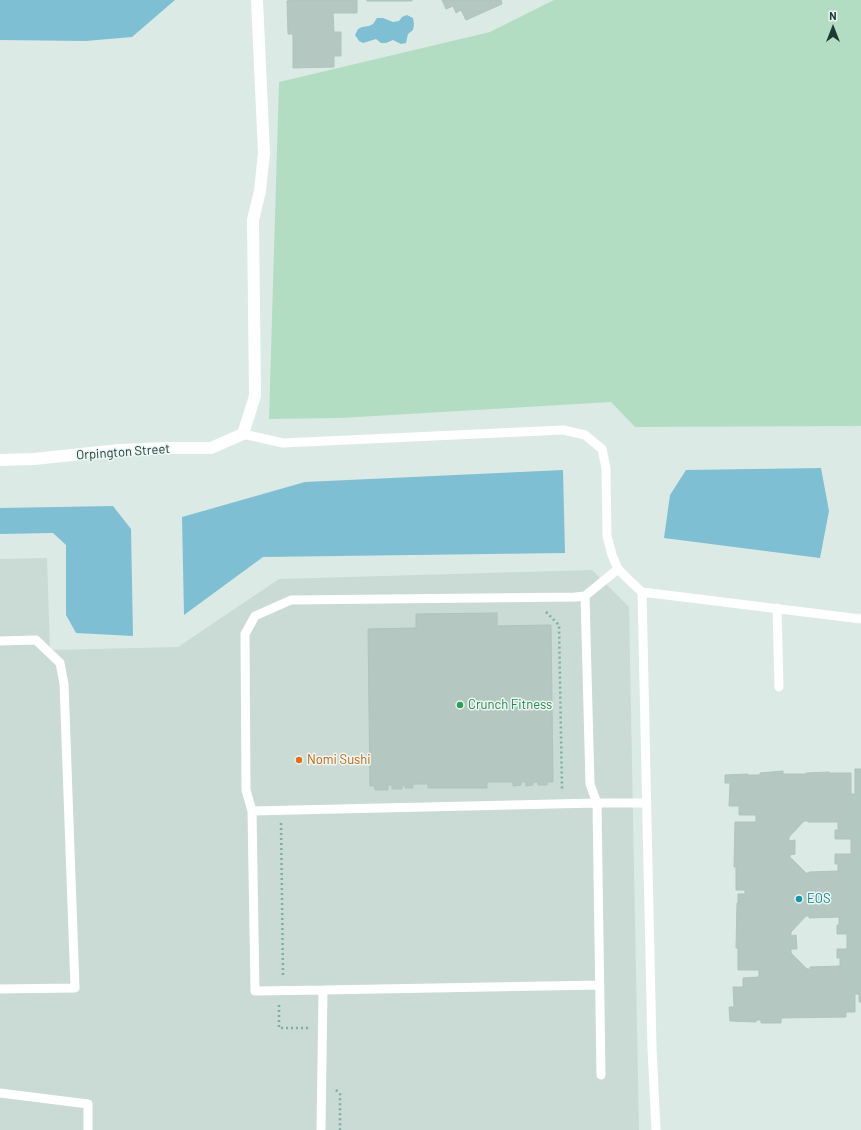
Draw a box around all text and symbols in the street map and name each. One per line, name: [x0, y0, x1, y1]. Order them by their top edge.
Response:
north arrow: [813, 8, 853, 48]
text: N: [829, 9, 837, 22]
street label: Orpington Street: [76, 441, 170, 463]
place label: Crunch Fitness: [468, 697, 552, 713]
marker: Crunch Fitness: [455, 700, 465, 710]
place label: Nomi Sushi: [307, 752, 371, 768]
marker: Nomi Sushi: [294, 755, 304, 765]
place label: EOS: [807, 891, 831, 907]
marker: EOS: [794, 894, 804, 904]

